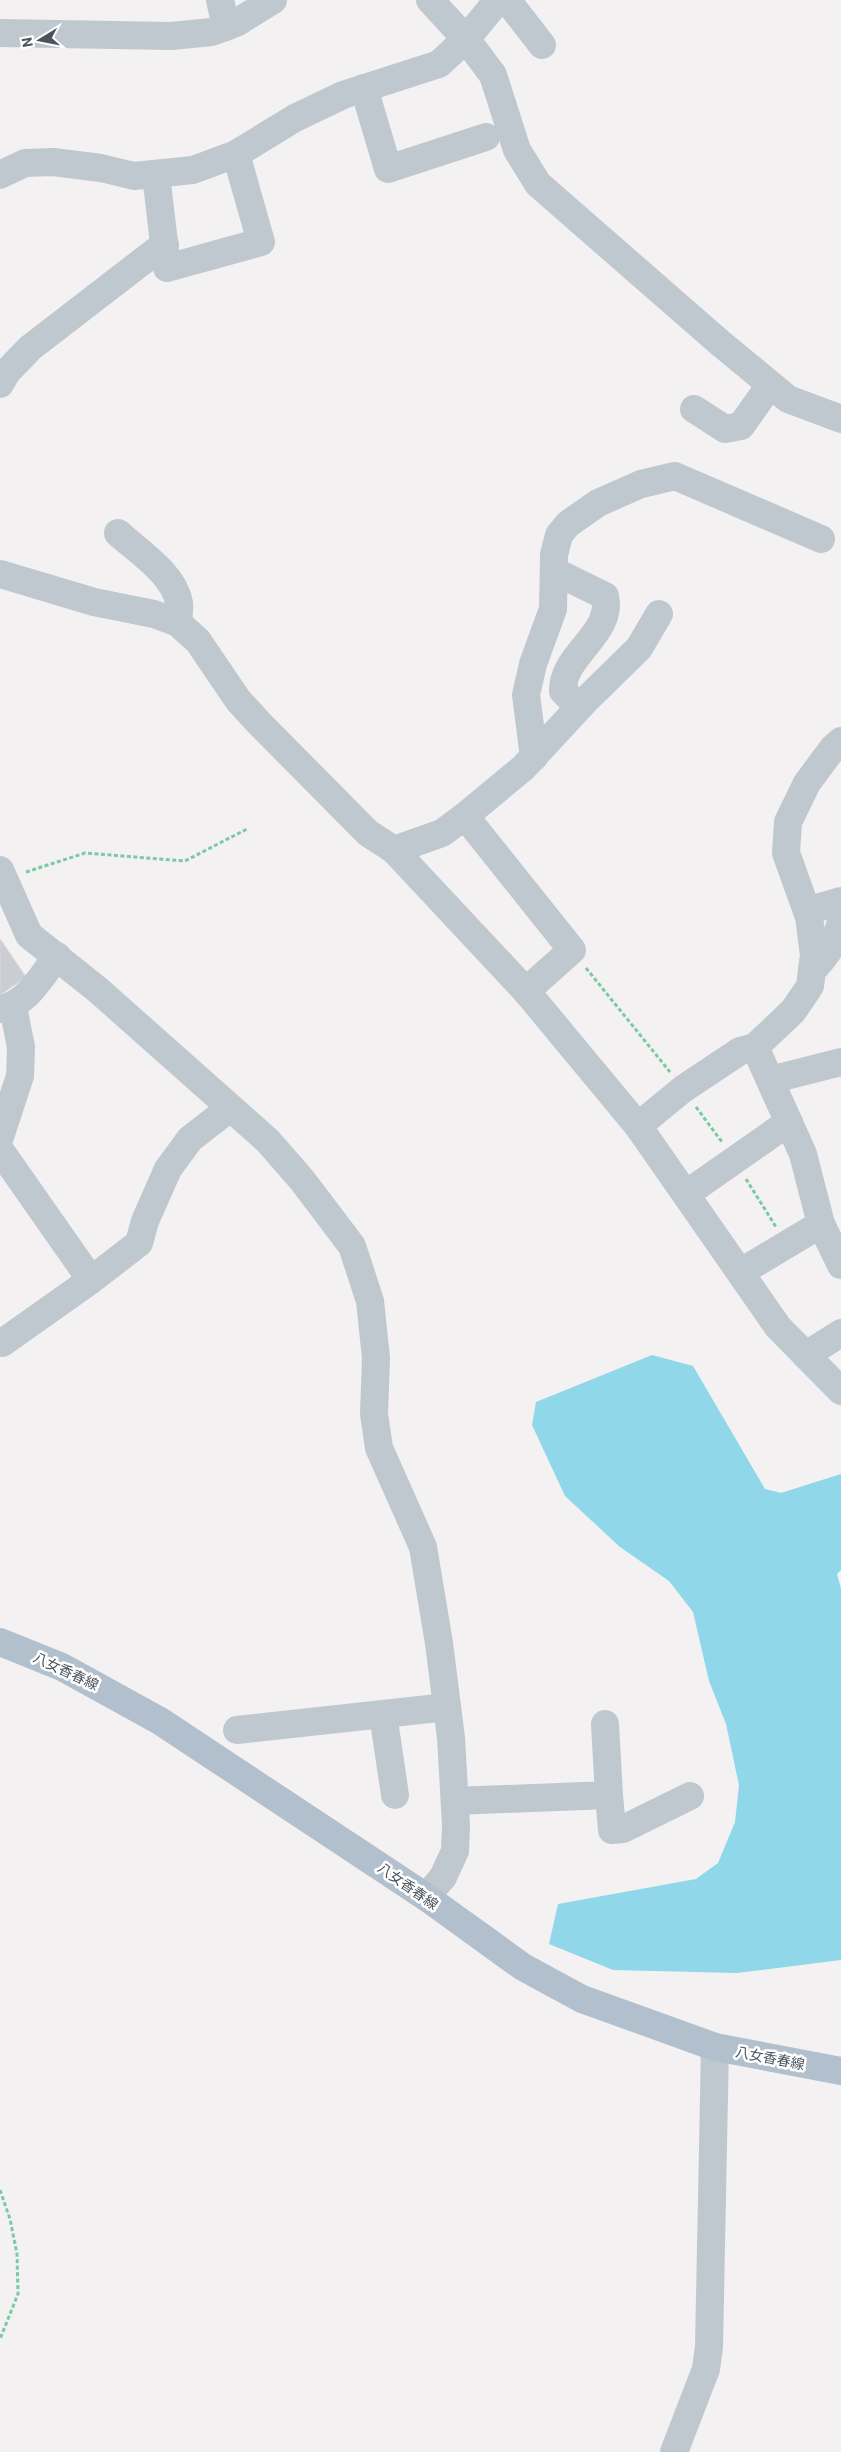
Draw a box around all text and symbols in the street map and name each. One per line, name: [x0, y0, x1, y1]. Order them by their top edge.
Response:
north arrow: [15, 15, 65, 65]
text: N: [18, 36, 36, 49]
street label: 八女香春線: [31, 1649, 101, 1693]
street label: 八女香春線: [375, 1859, 441, 1913]
street label: 八女香春線: [734, 2043, 806, 2073]

